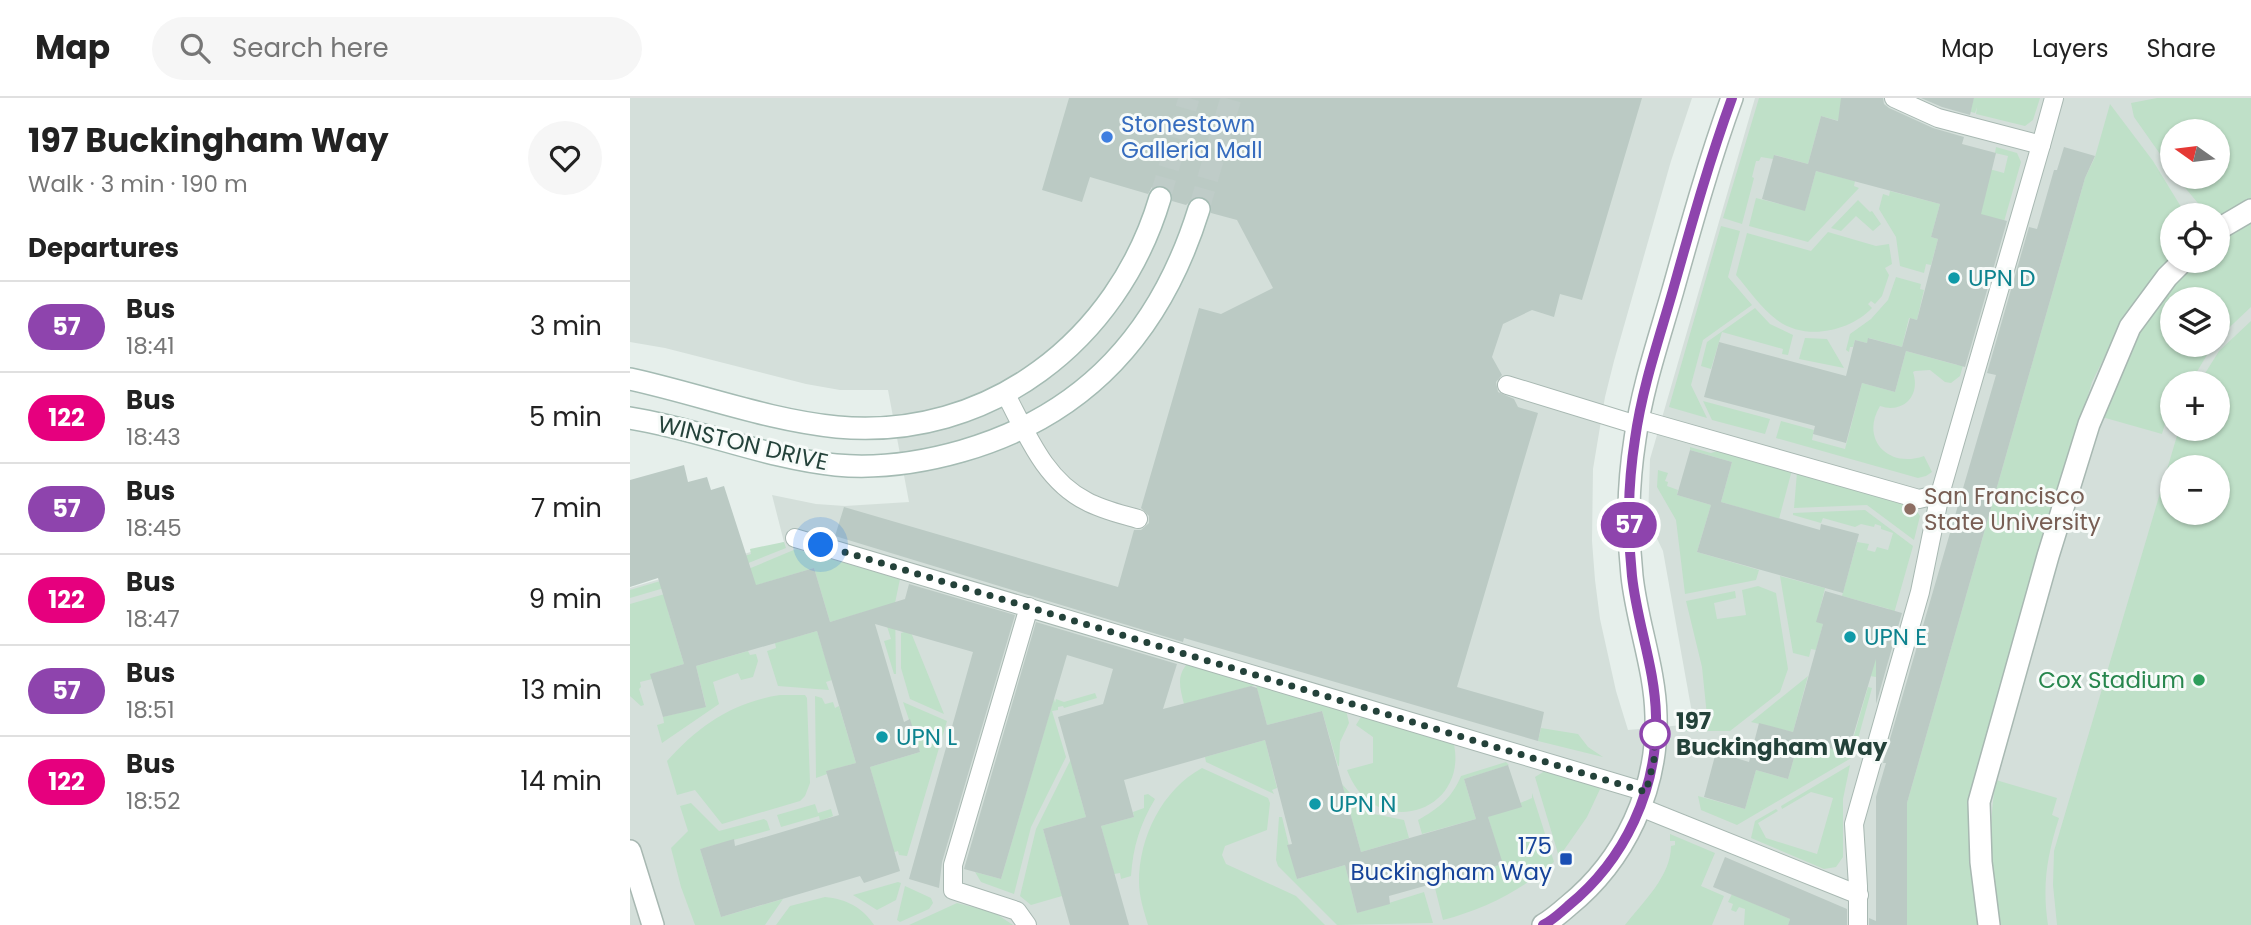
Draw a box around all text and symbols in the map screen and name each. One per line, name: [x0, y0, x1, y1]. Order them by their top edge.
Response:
search box: [152, 17, 642, 80]
text: Map: [35, 24, 110, 71]
icon: search: [176, 29, 214, 67]
text: Search here: [232, 30, 389, 66]
text: Map: [1941, 32, 1994, 65]
text: Layers: [2032, 32, 2108, 65]
text: Share: [2146, 32, 2216, 65]
place label: Stonestown Galleria Mall: [1121, 108, 1263, 166]
text: 197 Buckingham Way: [28, 117, 389, 164]
north arrow: [2160, 119, 2230, 189]
map controls: [2160, 119, 2230, 525]
button: heart: [528, 121, 602, 195]
marker: Stonestown Galleria Mall: [1099, 129, 1115, 145]
text: Walk · 3 min · 190 m: [28, 168, 248, 200]
button: locate: [2160, 203, 2230, 273]
text: Departures: [28, 230, 179, 266]
place label: UPN D: [1968, 262, 2035, 294]
marker: UPN D: [1946, 270, 1962, 286]
button: layers: [2160, 287, 2230, 357]
text: Bus: [126, 291, 175, 327]
text: 3 min: [530, 308, 602, 344]
text: 57: [52, 310, 81, 343]
text: 18:41: [126, 330, 175, 362]
button: +: [2160, 371, 2230, 441]
text: Bus: [126, 382, 175, 418]
text: 5 min: [529, 399, 602, 435]
text: 122: [48, 401, 85, 434]
street label: WINSTON DRIVE: [655, 408, 831, 478]
text: 18:43: [126, 421, 181, 453]
button: −: [2160, 455, 2230, 525]
text: Bus: [126, 473, 175, 509]
place label: San Francisco State University: [1924, 480, 2101, 538]
text: 7 min: [531, 490, 602, 526]
text: 57: [52, 492, 81, 525]
marker: San Francisco State University: [1902, 501, 1918, 517]
line badge: 57: [1598, 502, 1660, 548]
text: 57: [1615, 508, 1643, 541]
text: 18:45: [126, 512, 182, 544]
your location: [803, 527, 838, 562]
text: Bus: [126, 564, 175, 600]
text: 9 min: [529, 581, 602, 617]
text: 122: [48, 583, 85, 616]
text: 18:47: [126, 603, 180, 635]
place label: UPN E: [1864, 621, 1927, 653]
marker: UPN E: [1842, 629, 1858, 645]
text: Bus: [126, 655, 175, 691]
place label: Cox Stadium: [2038, 664, 2185, 696]
text: 13 min: [522, 672, 602, 708]
marker: Cox Stadium: [2191, 672, 2207, 688]
text: 57: [52, 674, 81, 707]
text: 18:51: [126, 694, 175, 726]
place label: 197 Buckingham Way: [1676, 705, 1888, 763]
marker: 197 Buckingham Way: [1640, 719, 1670, 749]
place label: UPN L: [896, 721, 957, 753]
marker: UPN L: [874, 729, 890, 745]
text: Bus: [126, 746, 175, 782]
text: 14 min: [521, 763, 602, 799]
text: 122: [48, 765, 85, 798]
text: 18:52: [126, 785, 180, 817]
place label: UPN N: [1329, 788, 1396, 820]
marker: UPN N: [1307, 796, 1323, 812]
place label: 175 Buckingham Way: [1350, 830, 1552, 888]
marker: 175 Buckingham Way: [1558, 851, 1574, 867]

